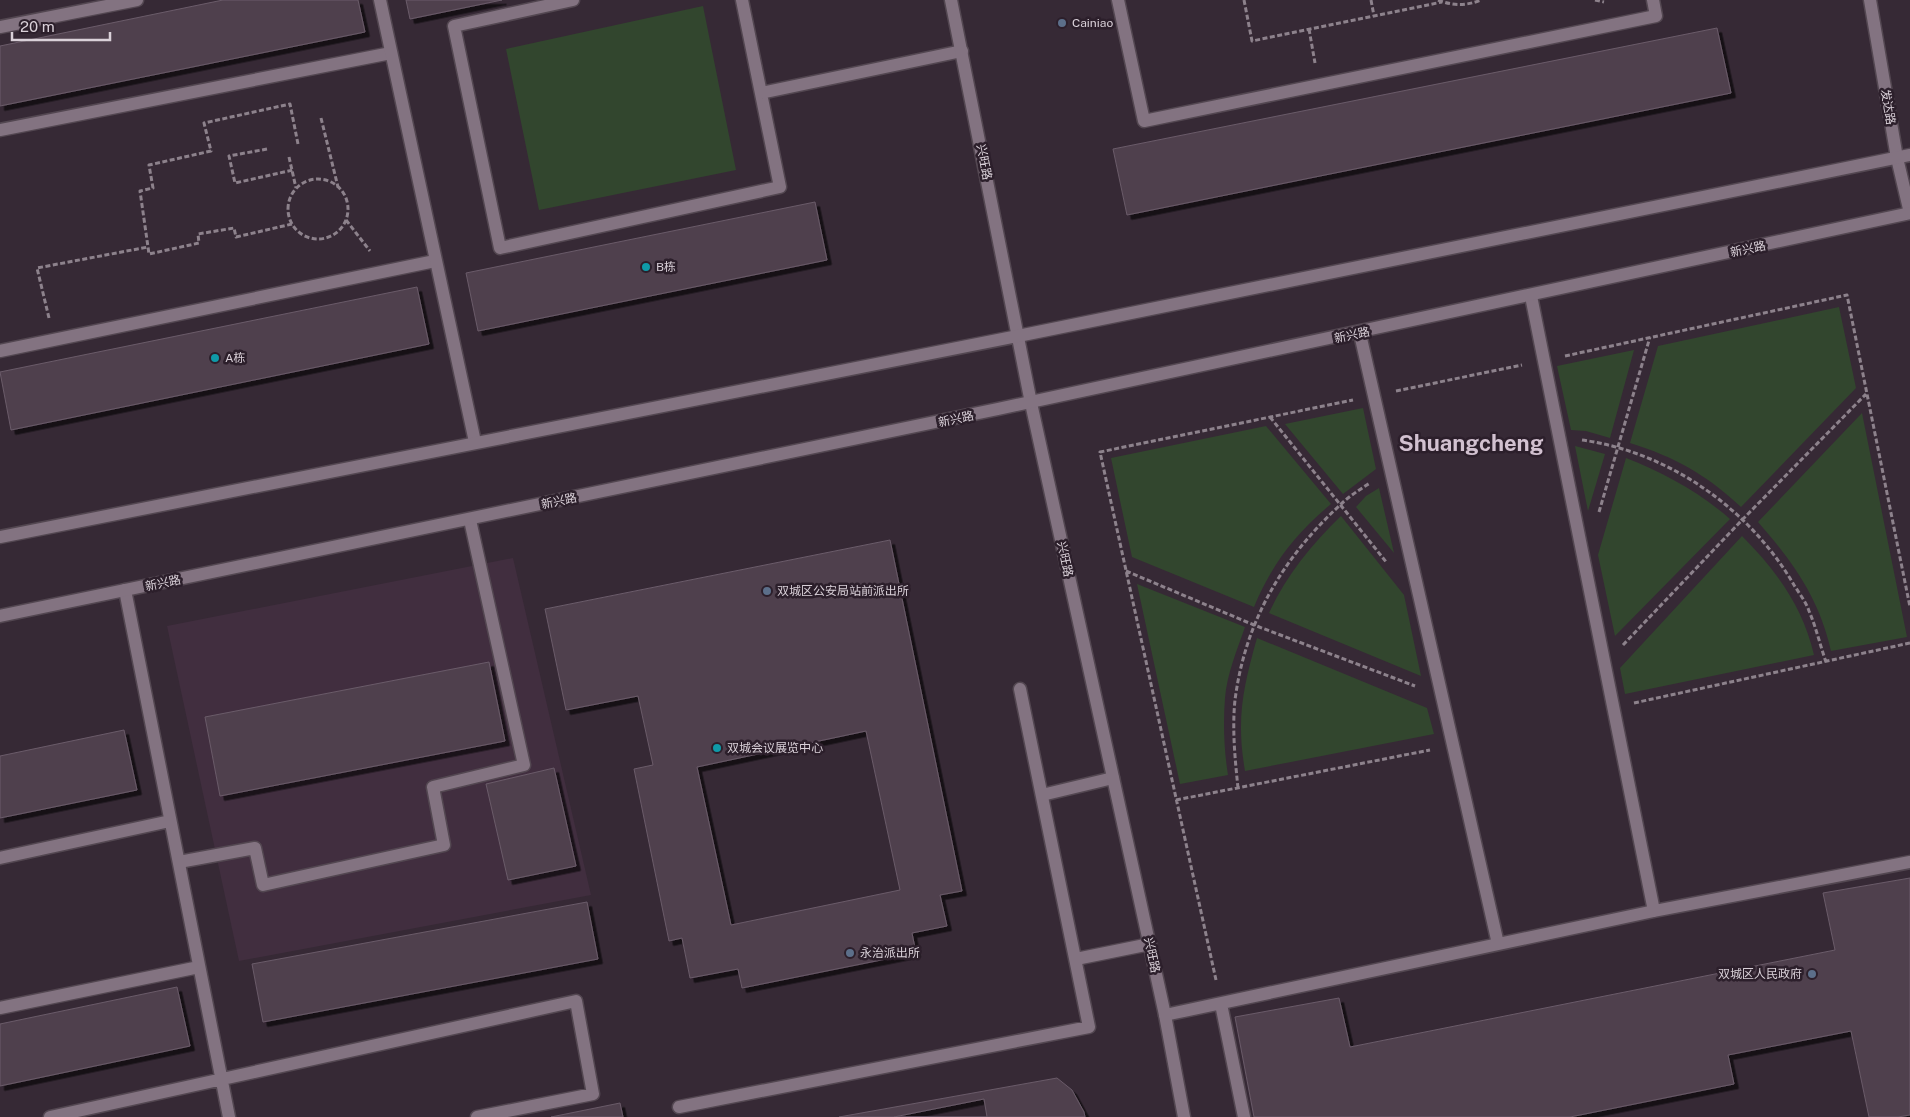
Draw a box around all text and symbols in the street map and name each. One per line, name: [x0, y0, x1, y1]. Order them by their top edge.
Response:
scale bar: [12, 10, 110, 42]
place label: Cainiao: [1072, 16, 1113, 30]
marker: Cainiao: [1056, 17, 1068, 29]
text: 20 m: [20, 18, 55, 35]
street label: 发达路: [1878, 88, 1898, 126]
street label: 兴旺路: [974, 143, 994, 181]
street label: 新兴路: [1729, 238, 1767, 260]
place label: B栋: [656, 260, 676, 274]
marker: B栋: [640, 261, 652, 273]
street label: 新兴路: [1333, 324, 1371, 346]
place label: A栋: [225, 351, 246, 365]
marker: A栋: [209, 352, 221, 364]
street label: 新兴路: [937, 408, 975, 430]
district label: Shuangcheng: [1399, 430, 1544, 456]
street label: 新兴路: [540, 490, 578, 512]
street label: 兴旺路: [1054, 540, 1076, 578]
street label: 新兴路: [144, 572, 182, 594]
place label: 双城区公安局站前派出所: [777, 584, 909, 598]
marker: 双城区公安局站前派出所: [761, 585, 773, 597]
place label: 双城会议展览中心: [727, 741, 823, 755]
marker: 双城会议展览中心: [711, 742, 723, 754]
street label: 兴旺路: [1141, 936, 1163, 974]
place label: 永治派出所: [860, 946, 920, 960]
marker: 永治派出所: [844, 947, 856, 959]
place label: 双城区人民政府: [1718, 967, 1802, 981]
marker: 双城区人民政府: [1806, 968, 1818, 980]

